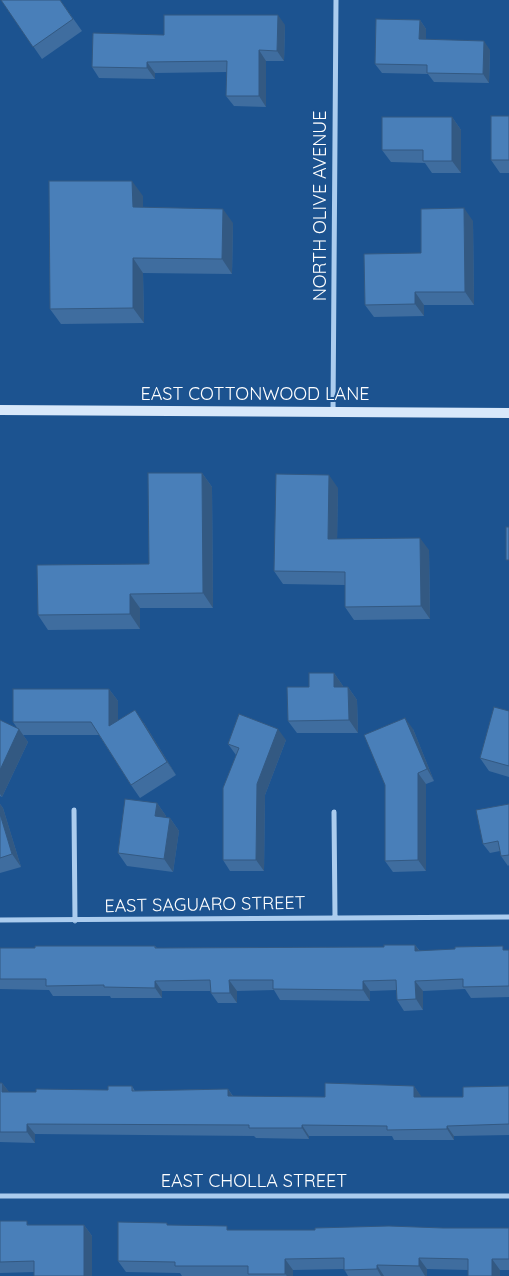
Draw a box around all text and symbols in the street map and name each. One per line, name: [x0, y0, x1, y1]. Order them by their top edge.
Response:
street label: NORTH OLIVE AVENUE: [310, 111, 332, 301]
street label: EAST COTTONWOOD LANE: [140, 384, 370, 406]
street label: EAST SAGUARO STREET: [104, 892, 306, 918]
street label: EAST CHOLLA STREET: [161, 1171, 347, 1193]

